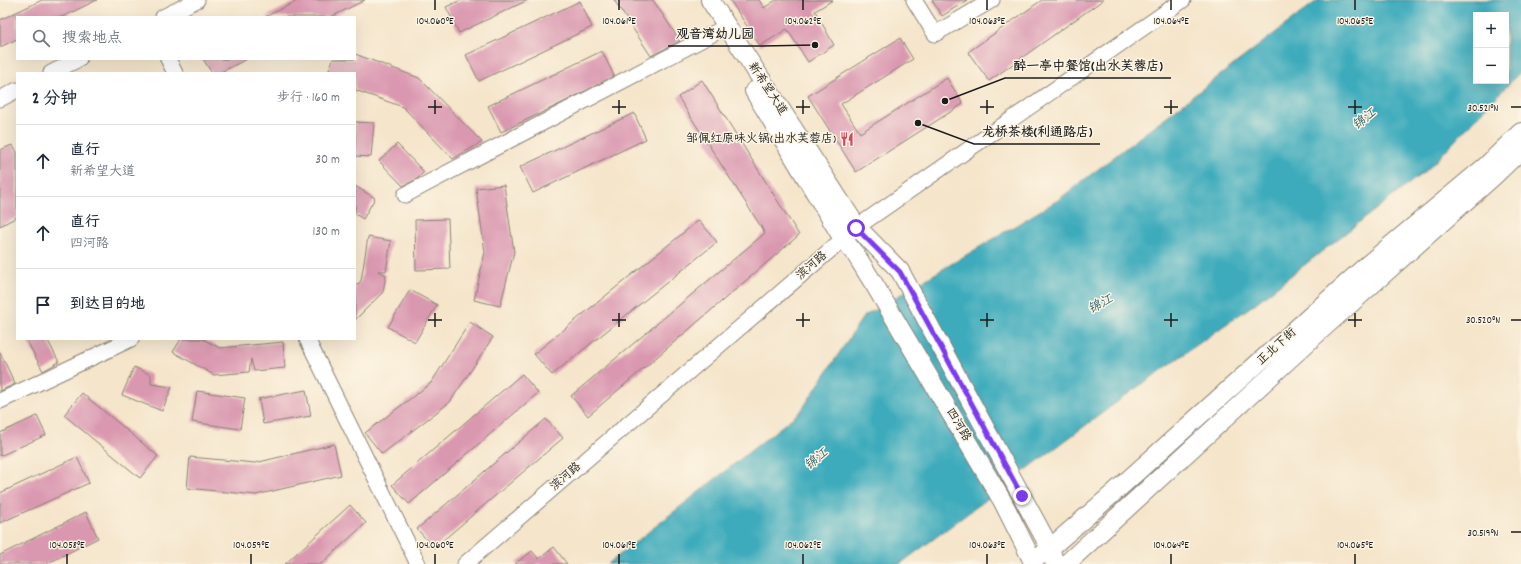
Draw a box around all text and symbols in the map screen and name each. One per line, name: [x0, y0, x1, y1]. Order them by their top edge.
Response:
map controls: [1473, 12, 1509, 84]
button: +: [1473, 12, 1509, 48]
text: 104.060°E: [417, 15, 454, 29]
text: 104.061°E: [602, 15, 636, 29]
text: 104.062°E: [785, 15, 821, 29]
text: 104.063°E: [969, 15, 1005, 29]
text: 104.064°E: [1153, 15, 1189, 29]
text: 104.065°E: [1337, 15, 1374, 29]
search box: [16, 16, 356, 60]
callout: 观音湾幼儿园: [668, 21, 762, 46]
text: 观音湾幼儿园: [676, 26, 754, 45]
icon: search: [30, 27, 52, 49]
text: 搜索地点: [62, 28, 122, 50]
button: −: [1473, 48, 1509, 84]
callout: 醉一亭中餐馆(出水芙蓉店): [1005, 53, 1171, 78]
text: 醉一亭中餐馆(出水芙蓉店): [1013, 58, 1163, 77]
street label: 新希望大道: [744, 59, 790, 119]
text: 2 分钟: [32, 88, 77, 112]
text: 步行 · 160 m: [277, 89, 340, 108]
text: 30.521°N: [1468, 102, 1499, 116]
water label: 锦江: [1349, 104, 1382, 136]
callout: 龙桥茶楼(利通路店): [974, 119, 1100, 144]
text: 龙桥茶楼(利通路店): [982, 124, 1093, 143]
place label: 邹佩红原味火锅(出水芙蓉店): [686, 131, 836, 148]
restaurant icon: 邹佩红原味火锅(出水芙蓉店): [839, 131, 855, 147]
text: 直行: [70, 140, 100, 162]
icon: ahead: [32, 150, 54, 172]
text: 30 m: [315, 151, 340, 170]
text: 新希望大道: [70, 163, 135, 182]
text: 直行: [70, 212, 100, 234]
route start: [847, 219, 865, 237]
icon: ahead: [32, 222, 54, 244]
text: 130 m: [312, 223, 340, 242]
text: 四河路: [70, 235, 109, 254]
street label: 滨河路: [793, 248, 831, 284]
water label: 锦江: [1085, 290, 1118, 320]
icon: arrive: [32, 294, 54, 316]
text: 到达目的地: [70, 294, 145, 316]
text: 30.520°N: [1466, 314, 1500, 328]
street label: 正北下街: [1253, 325, 1301, 369]
street label: 四河路: [941, 405, 975, 445]
water label: 锦江: [801, 444, 834, 476]
street label: 滨河路: [547, 459, 585, 495]
route end: [1013, 487, 1031, 505]
text: 30.519°N: [1467, 527, 1499, 541]
text: 104.058°E: [49, 539, 85, 553]
text: 104.059°E: [233, 539, 269, 553]
text: 104.060°E: [417, 539, 454, 553]
text: 104.061°E: [602, 539, 636, 553]
text: 104.062°E: [785, 539, 821, 553]
text: 104.063°E: [969, 539, 1005, 553]
text: 104.064°E: [1153, 539, 1189, 553]
text: 104.065°E: [1337, 539, 1374, 553]

